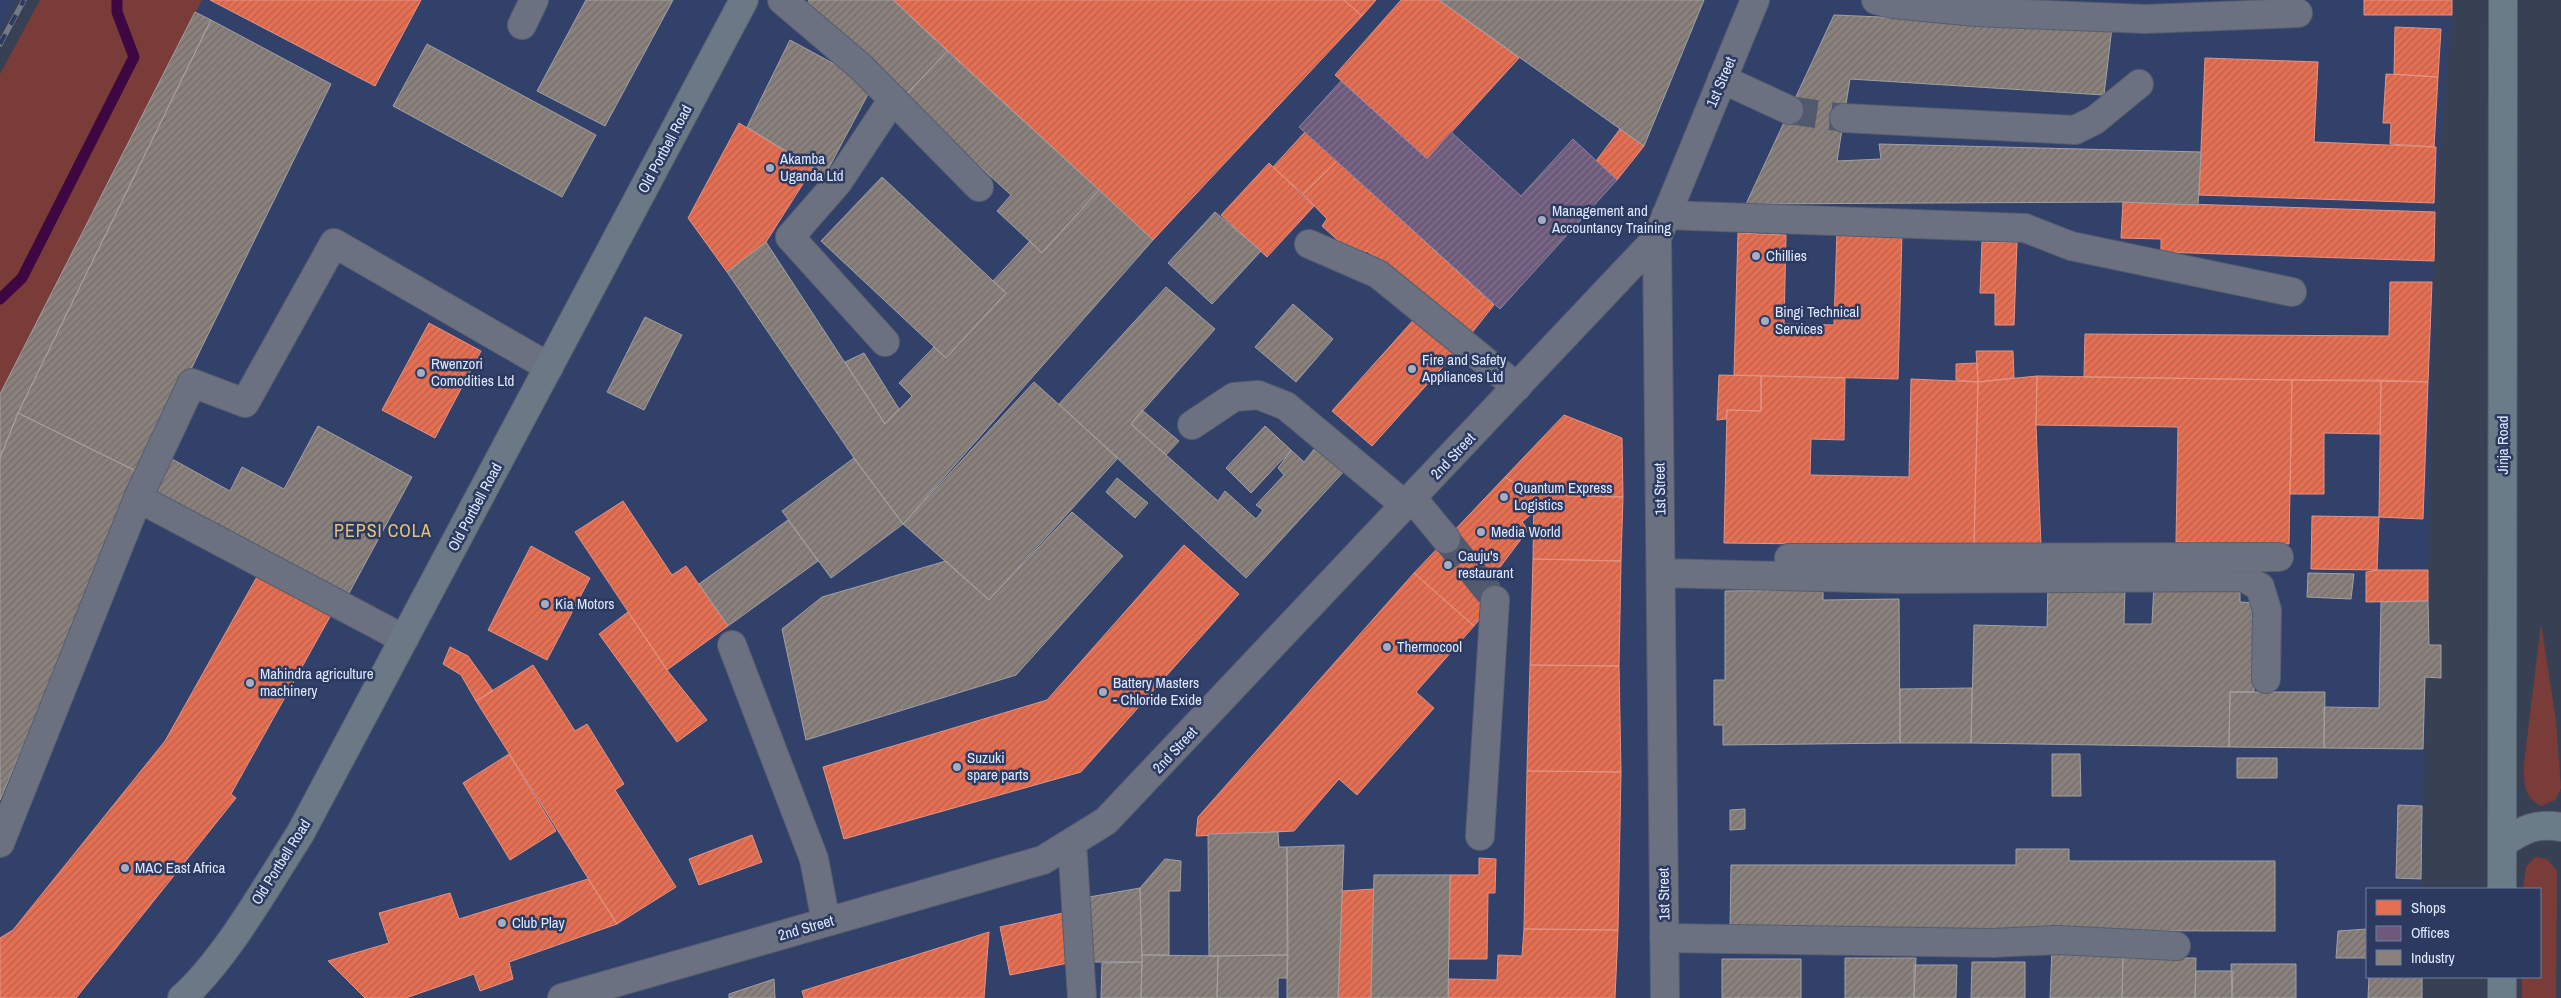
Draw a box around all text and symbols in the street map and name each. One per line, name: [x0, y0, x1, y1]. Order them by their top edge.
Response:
street label: 1st Street: [1701, 53, 1741, 110]
street label: Old Portbell Road: [632, 101, 697, 197]
place label: Akamba Uganda Ltd: [779, 148, 844, 186]
marker: Akamba Uganda Ltd: [764, 162, 776, 174]
place label: Management and Accountancy Training: [1551, 200, 1671, 238]
marker: Management and Accountancy Training: [1536, 214, 1548, 226]
place label: Chillies: [1766, 245, 1807, 266]
marker: Chillies: [1750, 250, 1762, 262]
place label: Bingi Technical Services: [1775, 301, 1859, 339]
marker: Bingi Technical Services: [1759, 315, 1771, 327]
place label: Fire and Safety Appliances Ltd: [1421, 349, 1507, 387]
place label: Rwenzori Comodities Ltd: [431, 353, 514, 391]
marker: Fire and Safety Appliances Ltd: [1406, 363, 1418, 375]
marker: Rwenzori Comodities Ltd: [415, 367, 427, 379]
street label: Jinja Road: [2492, 416, 2513, 474]
street label: 2nd Street: [1426, 427, 1480, 484]
street label: Old Portbell Road: [442, 459, 507, 555]
street label: 1st Street: [1649, 462, 1670, 516]
place label: Quantum Express Logistics: [1514, 477, 1612, 515]
marker: Quantum Express Logistics: [1498, 491, 1510, 503]
district label: PEPSI COLA: [334, 518, 432, 543]
place label: Media World: [1491, 521, 1561, 542]
marker: Media World: [1475, 526, 1487, 538]
place label: Cauju's restaurant: [1458, 545, 1514, 583]
marker: Cauju's restaurant: [1442, 559, 1454, 571]
place label: Kia Motors: [555, 593, 614, 614]
marker: Kia Motors: [539, 598, 551, 610]
place label: Thermocool: [1397, 636, 1462, 657]
marker: Thermocool: [1381, 641, 1393, 653]
place label: Mahindra agriculture machinery: [260, 663, 374, 701]
place label: Battery Masters - Chloride Exide: [1113, 672, 1202, 710]
marker: Mahindra agriculture machinery: [244, 677, 256, 689]
marker: Battery Masters - Chloride Exide: [1097, 686, 1109, 698]
street label: 2nd Street: [1148, 721, 1202, 778]
place label: Suzuki spare parts: [967, 747, 1029, 785]
marker: Suzuki spare parts: [951, 761, 963, 773]
street label: Old Portbell Road: [246, 815, 315, 908]
place label: MAC East Africa: [135, 857, 225, 878]
marker: MAC East Africa: [119, 862, 131, 874]
street label: 1st Street: [1653, 867, 1674, 921]
legend: [2366, 888, 2541, 978]
text: Shops: [2411, 897, 2446, 918]
street label: 2nd Street: [776, 909, 837, 945]
place label: Club Play: [512, 912, 565, 933]
marker: Club Play: [496, 917, 508, 929]
text: Offices: [2411, 922, 2450, 943]
text: Industry: [2411, 947, 2456, 968]

